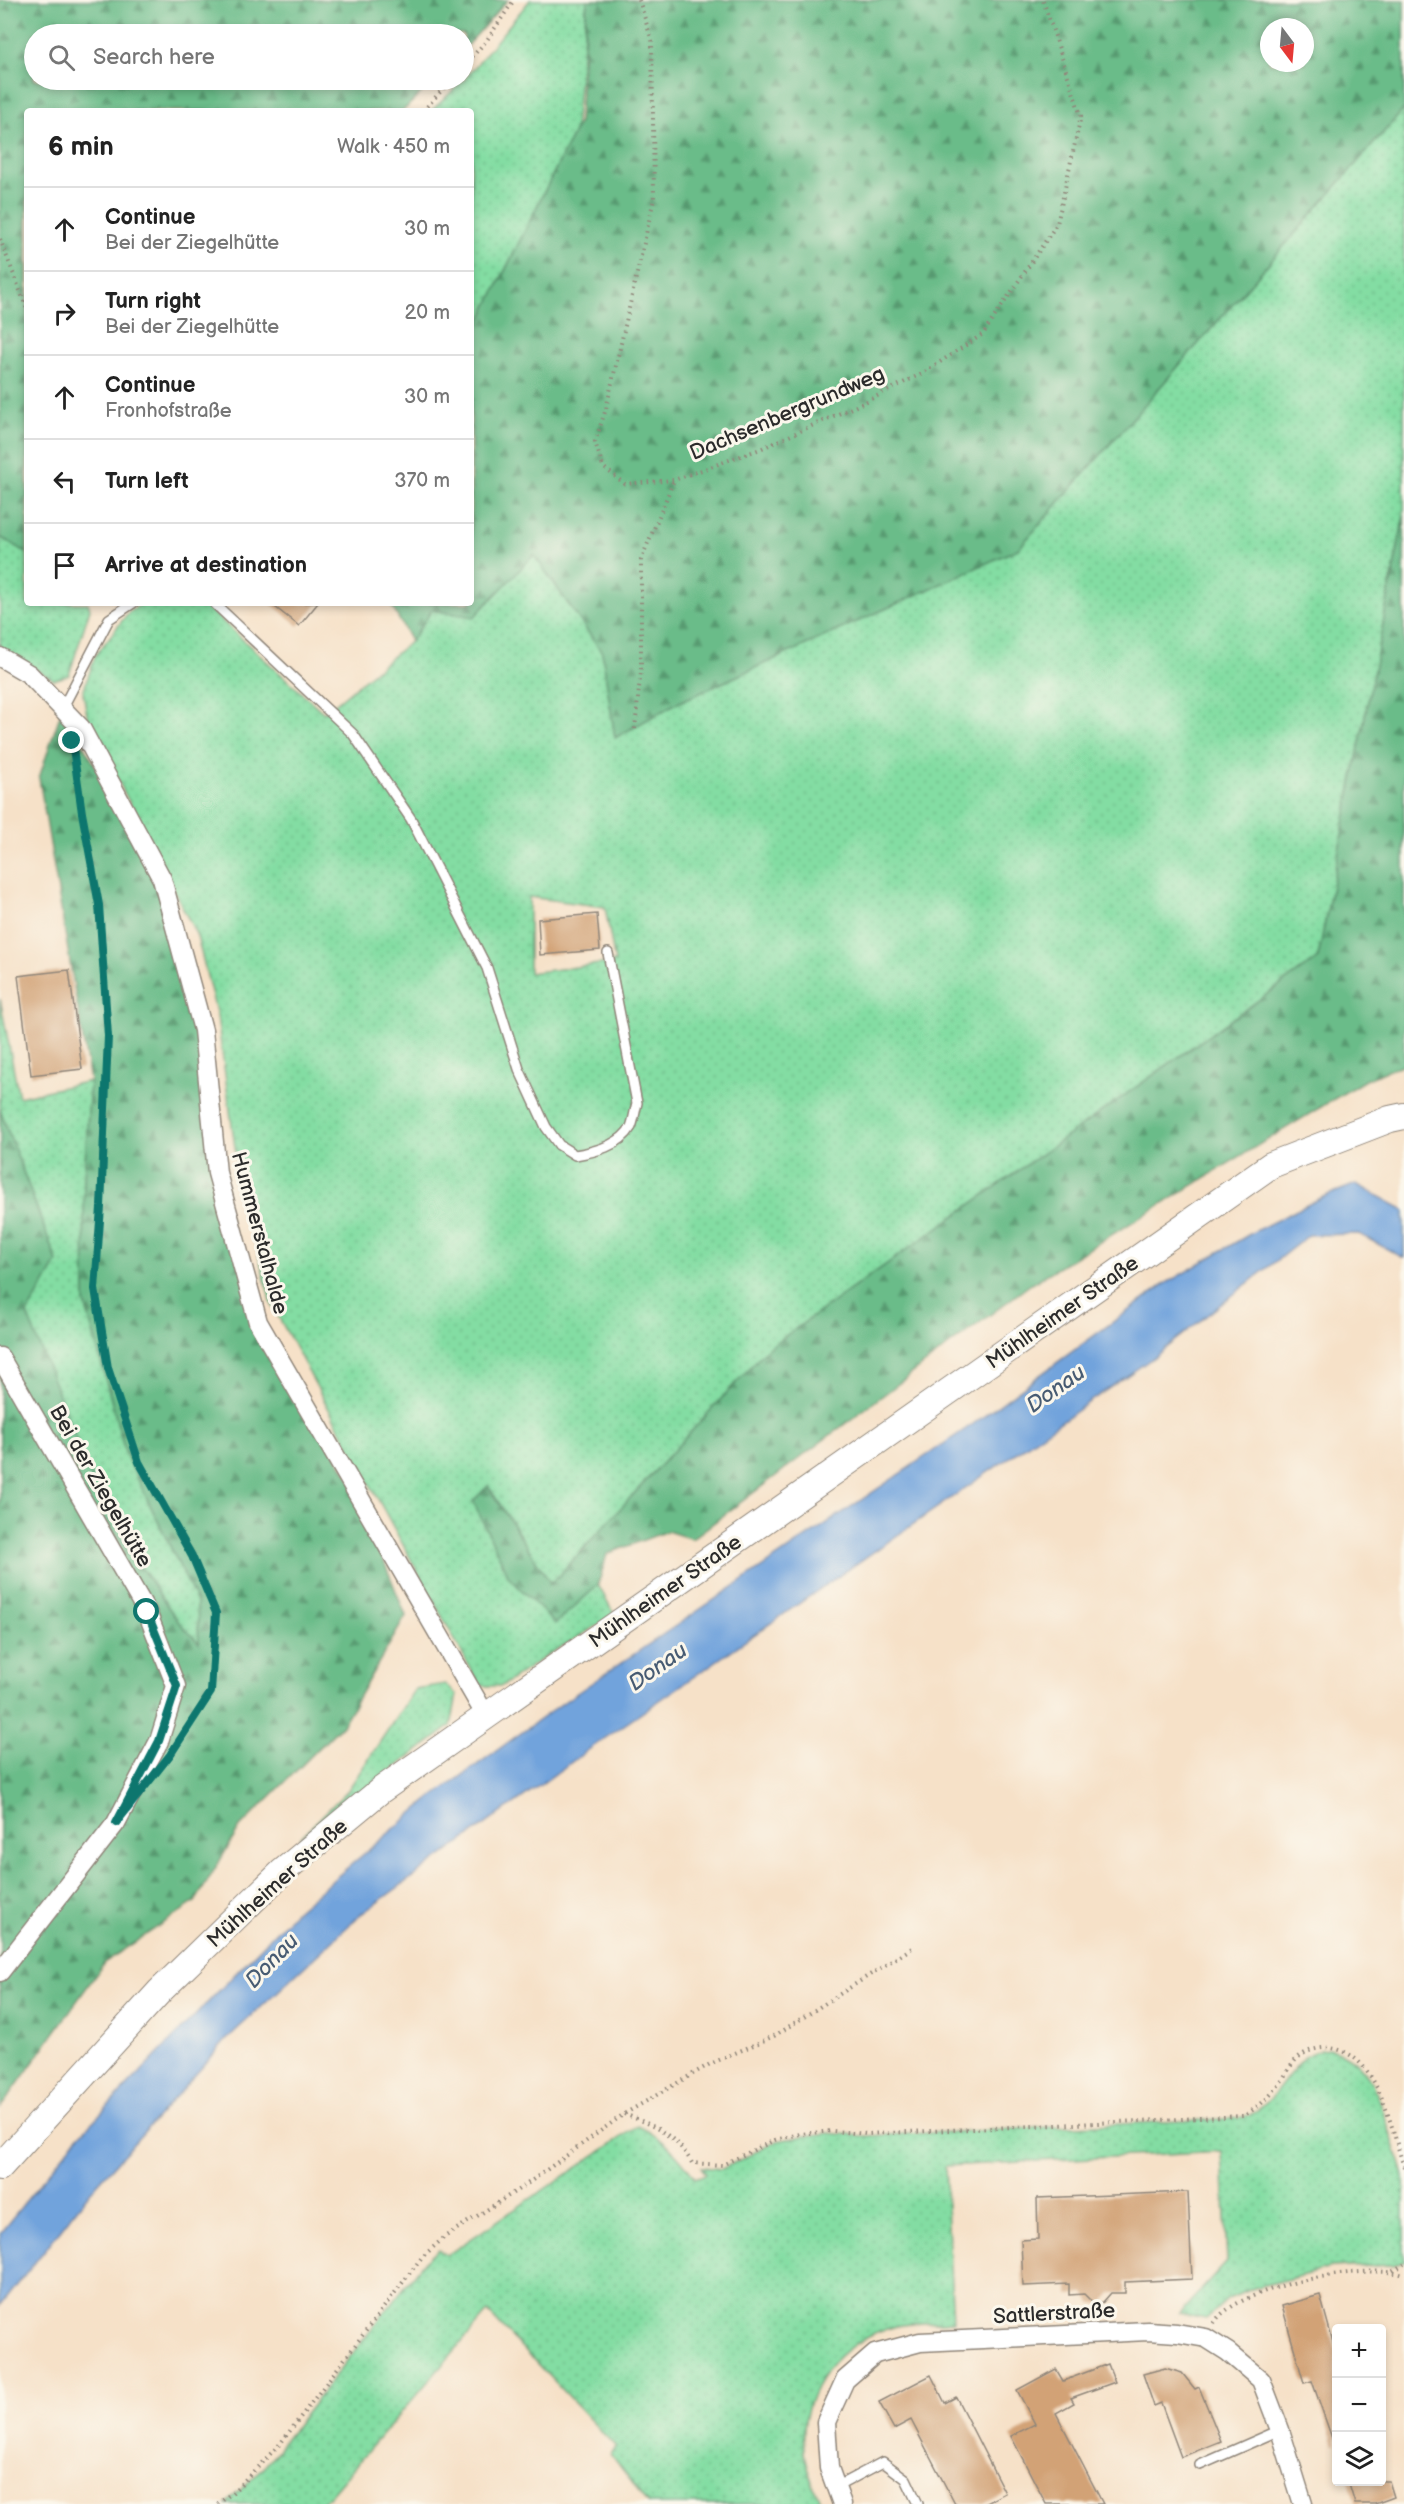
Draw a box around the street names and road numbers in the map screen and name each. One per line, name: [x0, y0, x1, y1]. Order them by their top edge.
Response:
street label: Dachsenbergrundweg: [686, 361, 888, 466]
street label: Hummerstalhalde: [226, 1149, 293, 1317]
street label: Mühlheimer Straße: [981, 1250, 1143, 1374]
street label: Bei der Ziegelhütte: [44, 1401, 157, 1572]
street label: Mühlheimer Straße: [584, 1529, 746, 1653]
street label: Mühlheimer Straße: [202, 1814, 353, 1953]
street label: Sattlerstraße: [992, 2298, 1116, 2329]

